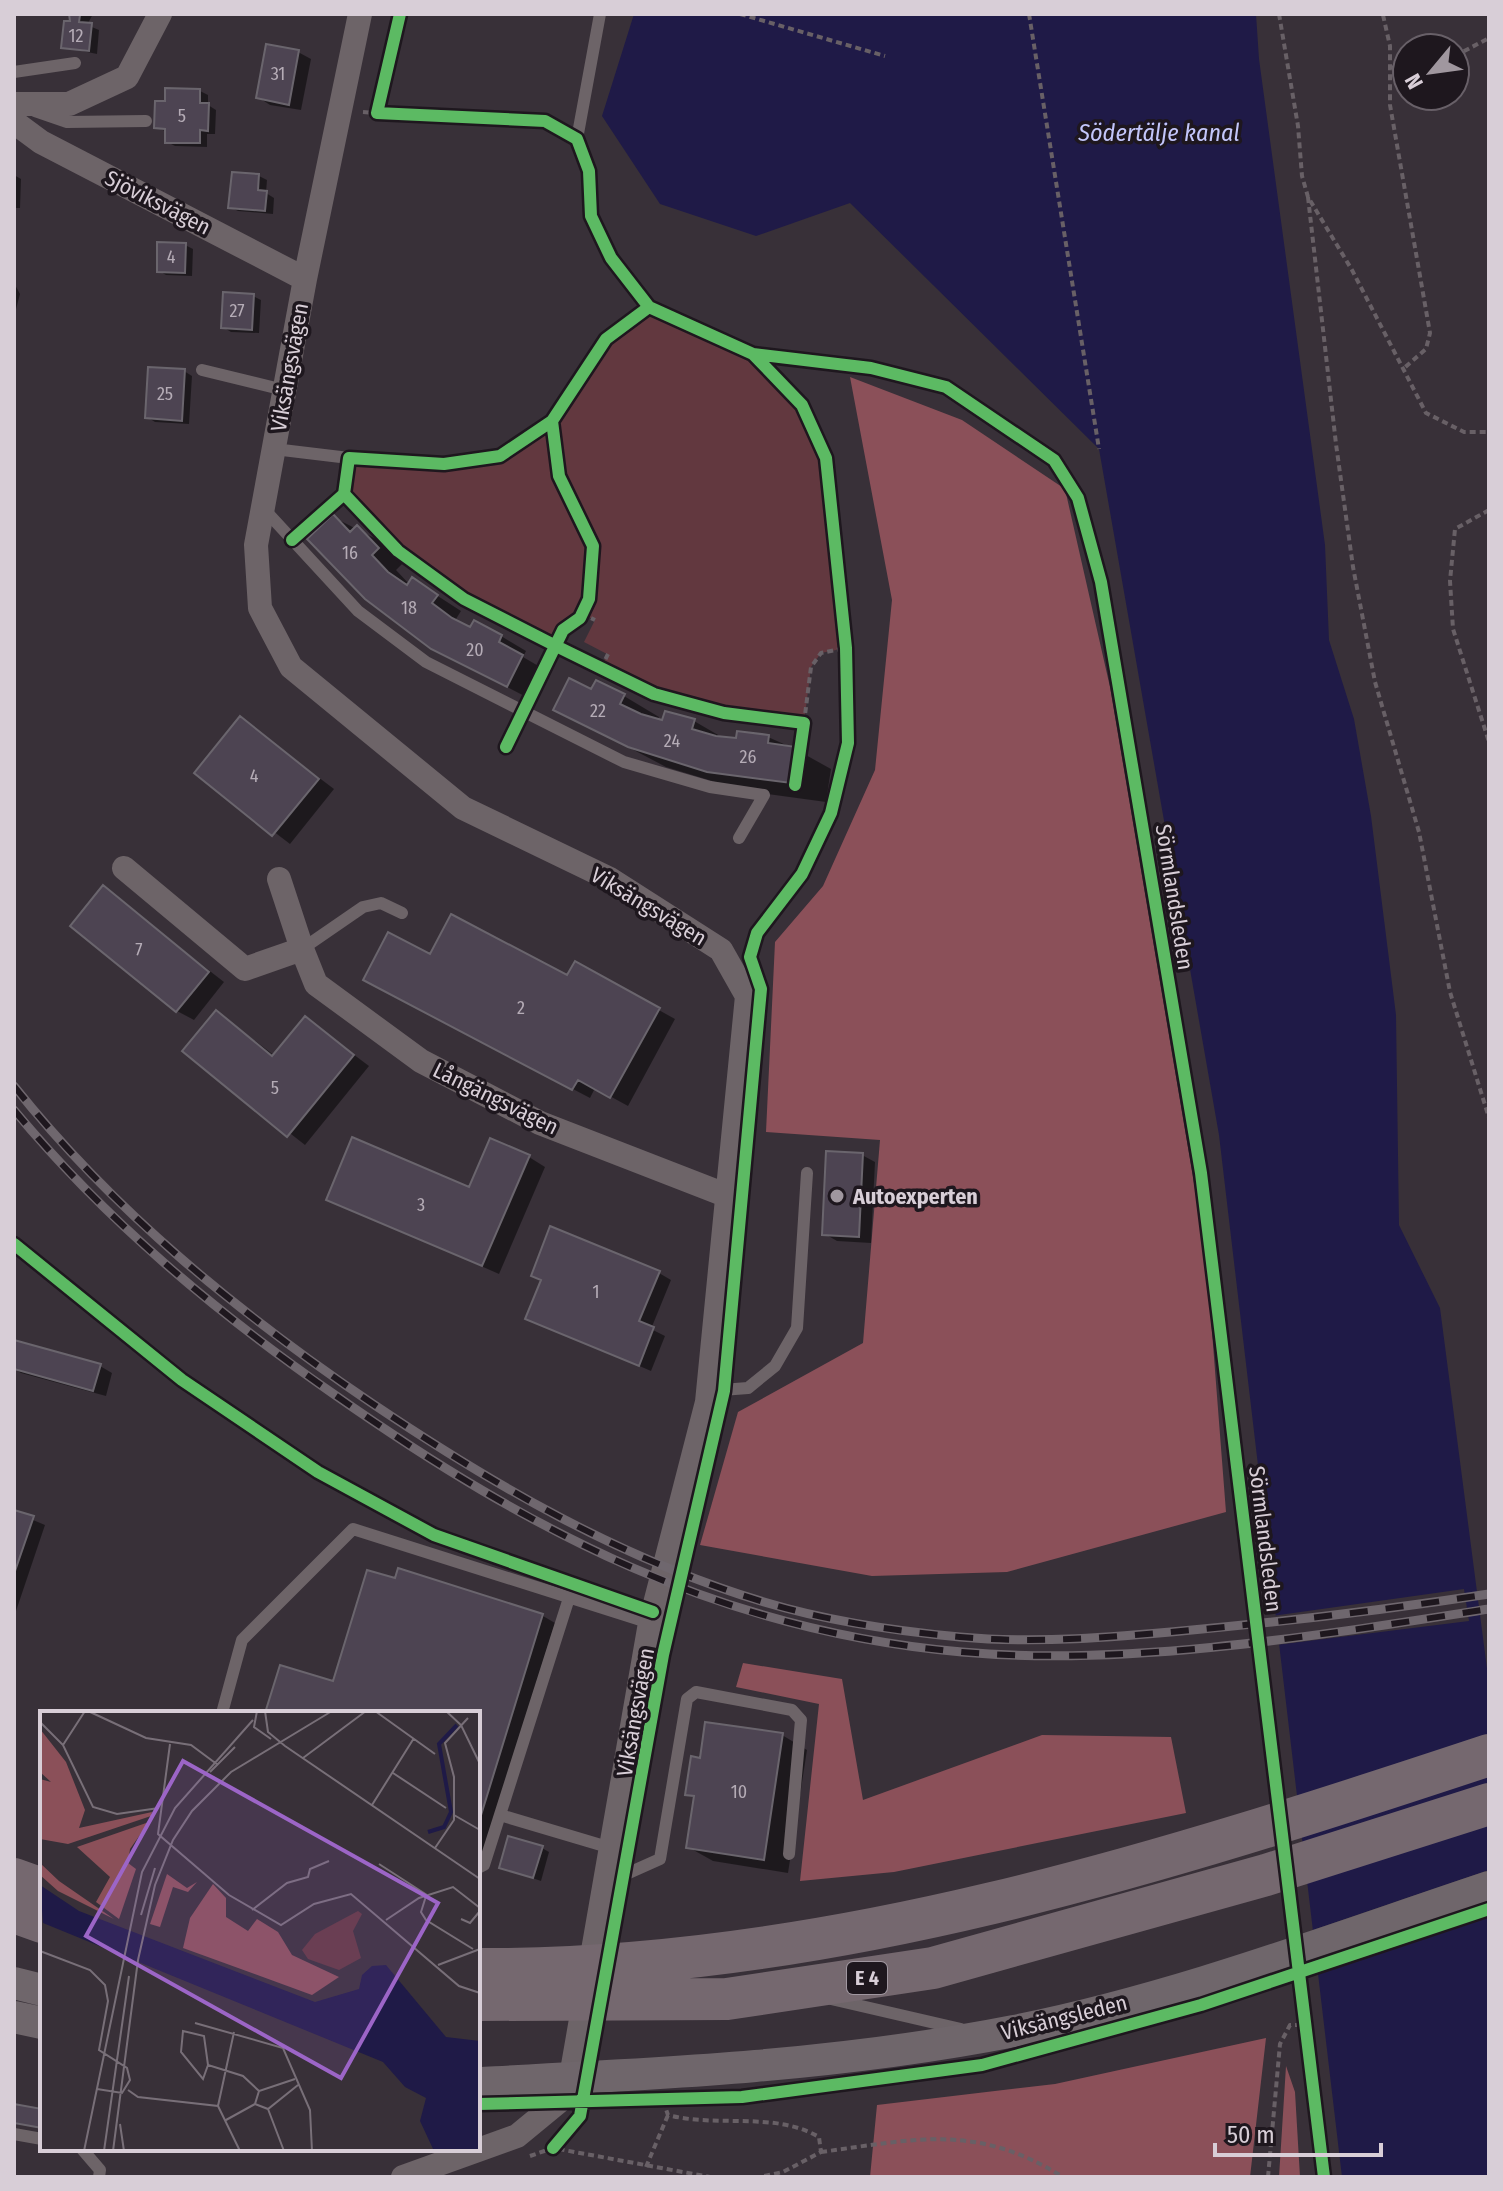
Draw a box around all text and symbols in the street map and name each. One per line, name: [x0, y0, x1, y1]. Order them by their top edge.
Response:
house number: 12: [69, 25, 84, 47]
north arrow: [1391, 32, 1471, 112]
house number: 31: [271, 63, 285, 85]
text: N: [1399, 69, 1429, 94]
house number: 5: [178, 105, 186, 127]
water label: Södertälje kanal: [1077, 119, 1240, 147]
street label: Sjöviksvägen: [100, 164, 215, 241]
house number: 4: [167, 246, 176, 268]
house number: 27: [229, 300, 245, 322]
street label: Viksängsvägen: [265, 301, 314, 434]
house number: 25: [157, 383, 173, 405]
house number: 16: [342, 542, 358, 564]
house number: 18: [401, 597, 417, 619]
house number: 20: [466, 639, 484, 661]
house number: 22: [590, 700, 606, 722]
house number: 24: [664, 730, 680, 752]
house number: 26: [740, 746, 757, 768]
house number: 4: [250, 765, 259, 787]
street label: Sörmlandsleden: [1150, 822, 1199, 972]
street label: Viksängsvägen: [586, 861, 712, 952]
house number: 7: [135, 939, 143, 961]
house number: 2: [517, 997, 525, 1019]
street label: Långängsvägen: [429, 1056, 563, 1140]
house number: 5: [271, 1077, 279, 1099]
place label: Autoexperten: [852, 1183, 978, 1210]
marker: Autoexperten: [828, 1187, 846, 1205]
house number: 3: [417, 1194, 425, 1216]
house number: 1: [592, 1281, 600, 1303]
street label: Sörmlandsleden: [1243, 1464, 1288, 1614]
street label: Viksängsvägen: [611, 1646, 660, 1779]
inset map: [40, 1711, 480, 2151]
house number: 10: [731, 1781, 747, 1803]
road number: E 4: [847, 1962, 887, 1994]
street label: Viksängsleden: [998, 1989, 1130, 2046]
scale bar: [1215, 2107, 1381, 2157]
text: 50 m: [1227, 2121, 1275, 2149]

